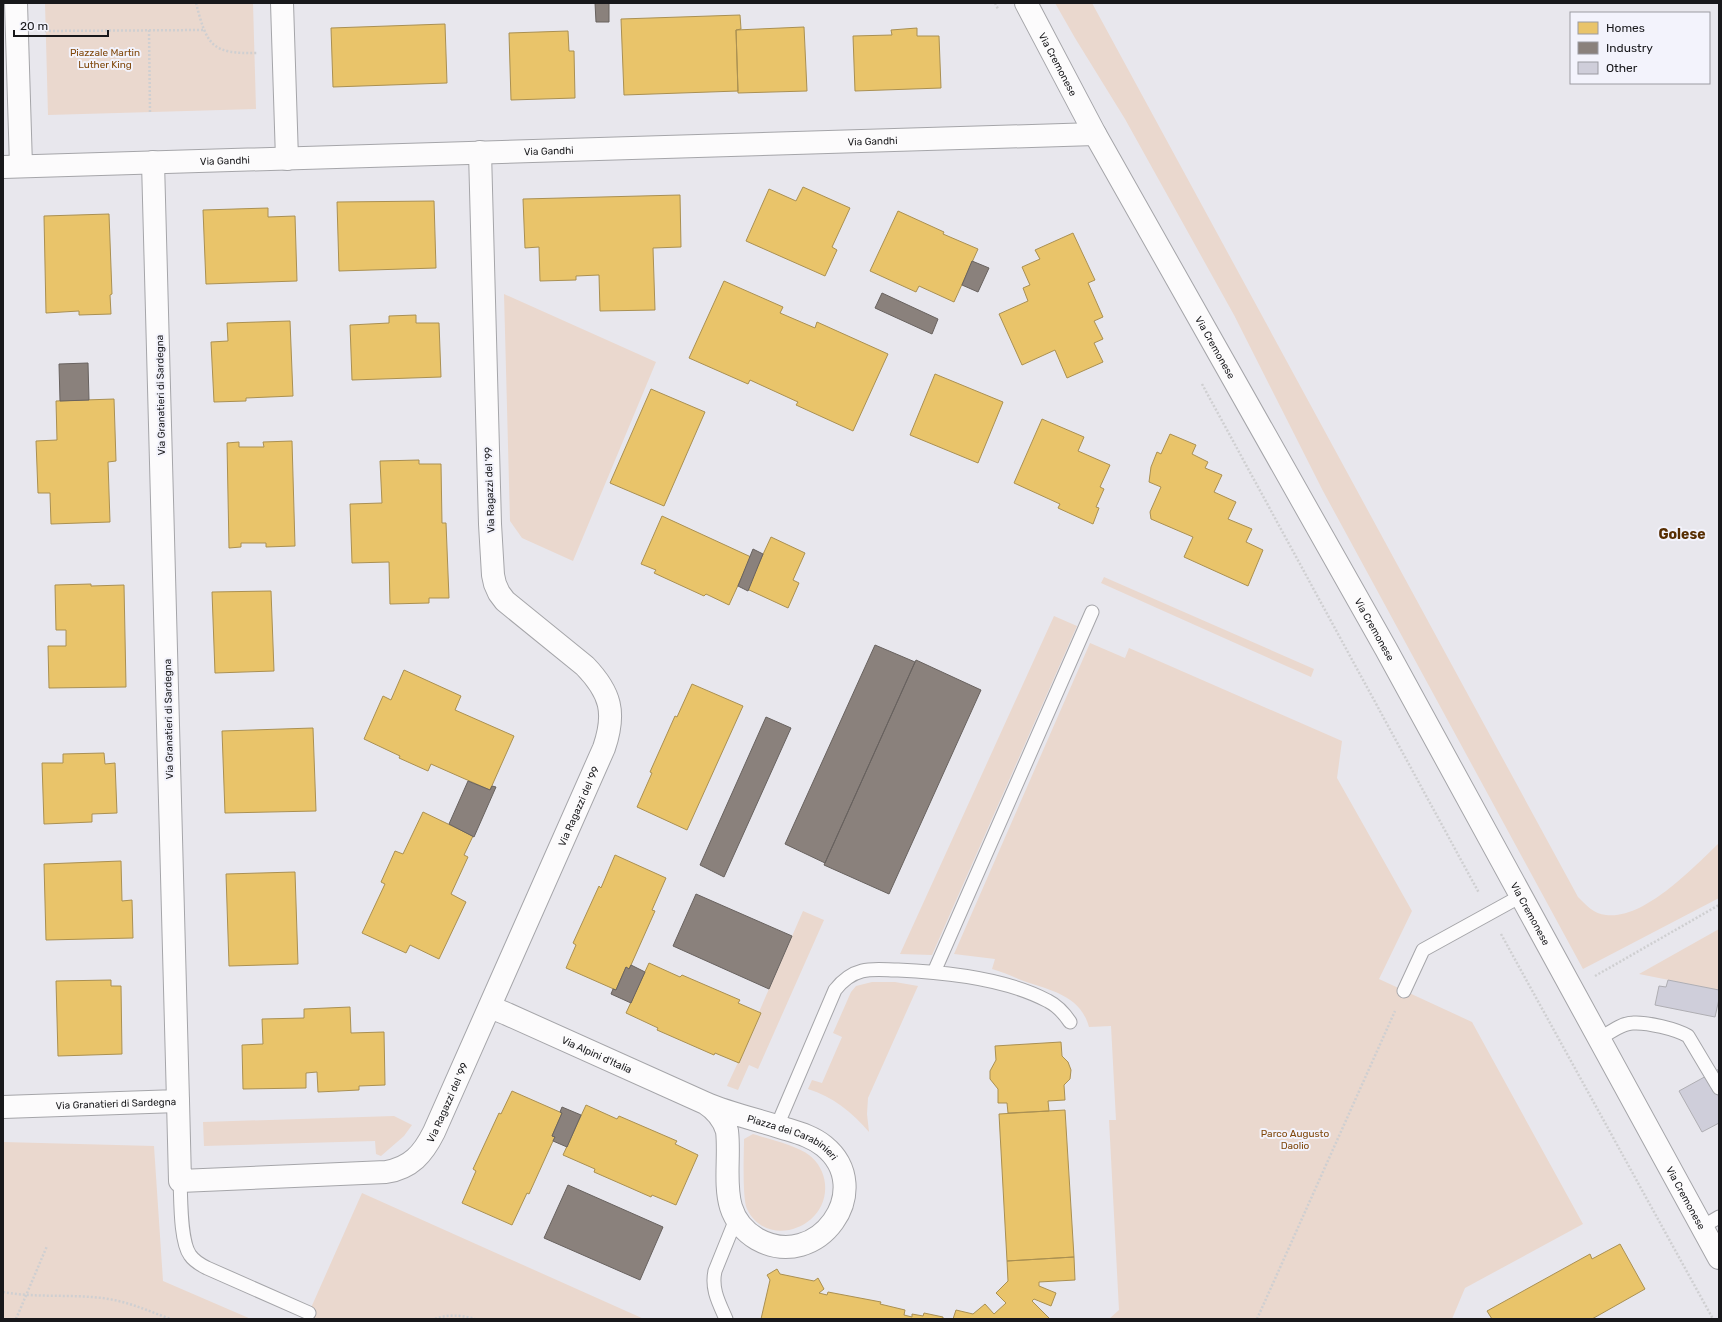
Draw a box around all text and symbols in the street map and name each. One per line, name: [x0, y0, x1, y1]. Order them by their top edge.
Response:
scale bar: [14, 12, 108, 38]
legend: [1570, 12, 1710, 84]
text: 20 m: [20, 19, 48, 33]
text: Homes: [1606, 21, 1645, 35]
street label: Via Cremonese: [1036, 31, 1079, 99]
text: Industry: [1606, 41, 1653, 55]
park label: Piazzale Martin Luther King: [70, 47, 140, 71]
text: Other: [1606, 61, 1638, 75]
street label: Via Gandhi: [848, 135, 898, 148]
street label: Via Gandhi: [524, 145, 574, 158]
street label: Via Gandhi: [200, 155, 250, 168]
street label: Via Cremonese: [1192, 314, 1237, 381]
street label: Via Granatieri di Sardegna: [154, 335, 168, 455]
street label: Via Ragazzi del '99: [483, 447, 497, 533]
district label: Golese: [1658, 526, 1706, 543]
street label: Via Cremonese: [1352, 596, 1397, 664]
street label: Via Granatieri di Sardegna: [162, 659, 176, 779]
street label: Via Ragazzi del '99: [556, 765, 602, 848]
street label: Via Cremonese: [1508, 880, 1552, 948]
street label: Via Alpini d'Italia: [559, 1034, 634, 1076]
street label: Via Ragazzi del '99: [425, 1061, 471, 1145]
street label: Via Granatieri di Sardegna: [55, 1096, 176, 1112]
street label: Piazza dei Carabinieri: [746, 1113, 840, 1163]
park label: Parco Augusto Daolio: [1261, 1128, 1329, 1152]
street label: Via Cremonese: [1663, 1165, 1707, 1232]

